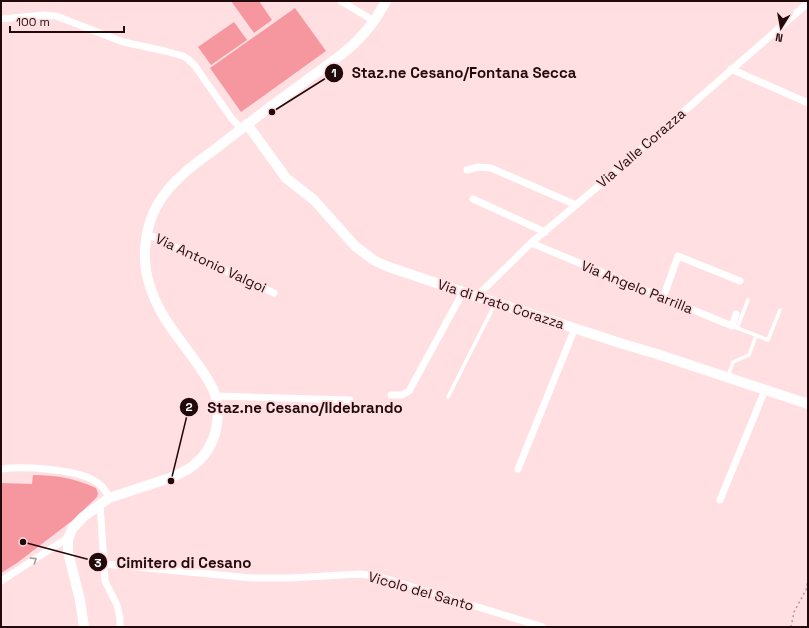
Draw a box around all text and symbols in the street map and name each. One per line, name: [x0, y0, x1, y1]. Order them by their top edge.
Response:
scale bar: [10, 8, 124, 34]
north arrow: [761, 8, 801, 48]
text: 100 m: [16, 14, 50, 30]
text: N: [774, 30, 784, 45]
callout: Staz.ne Cesano/Fontana Secca: [324, 59, 584, 86]
text: Staz.ne Cesano/Fontana Secca: [352, 63, 577, 82]
text: 1: [331, 65, 337, 81]
street label: Via Valle Corazza: [593, 105, 689, 191]
street label: Via Antonio Valgoi: [153, 229, 269, 297]
street label: Via Angelo Parrilla: [578, 256, 696, 318]
street label: Via di Prato Corazza: [435, 275, 567, 333]
callout: Staz.ne Cesano/Ildebrando: [179, 394, 411, 421]
text: Staz.ne Cesano/Ildebrando: [207, 398, 403, 417]
text: 2: [185, 399, 193, 415]
callout: Cimitero di Cesano: [88, 549, 259, 576]
text: Cimitero di Cesano: [117, 553, 251, 572]
text: 3: [94, 555, 102, 571]
one-way arrow: [30, 557, 37, 564]
street label: Vicolo del Santo: [366, 567, 476, 615]

